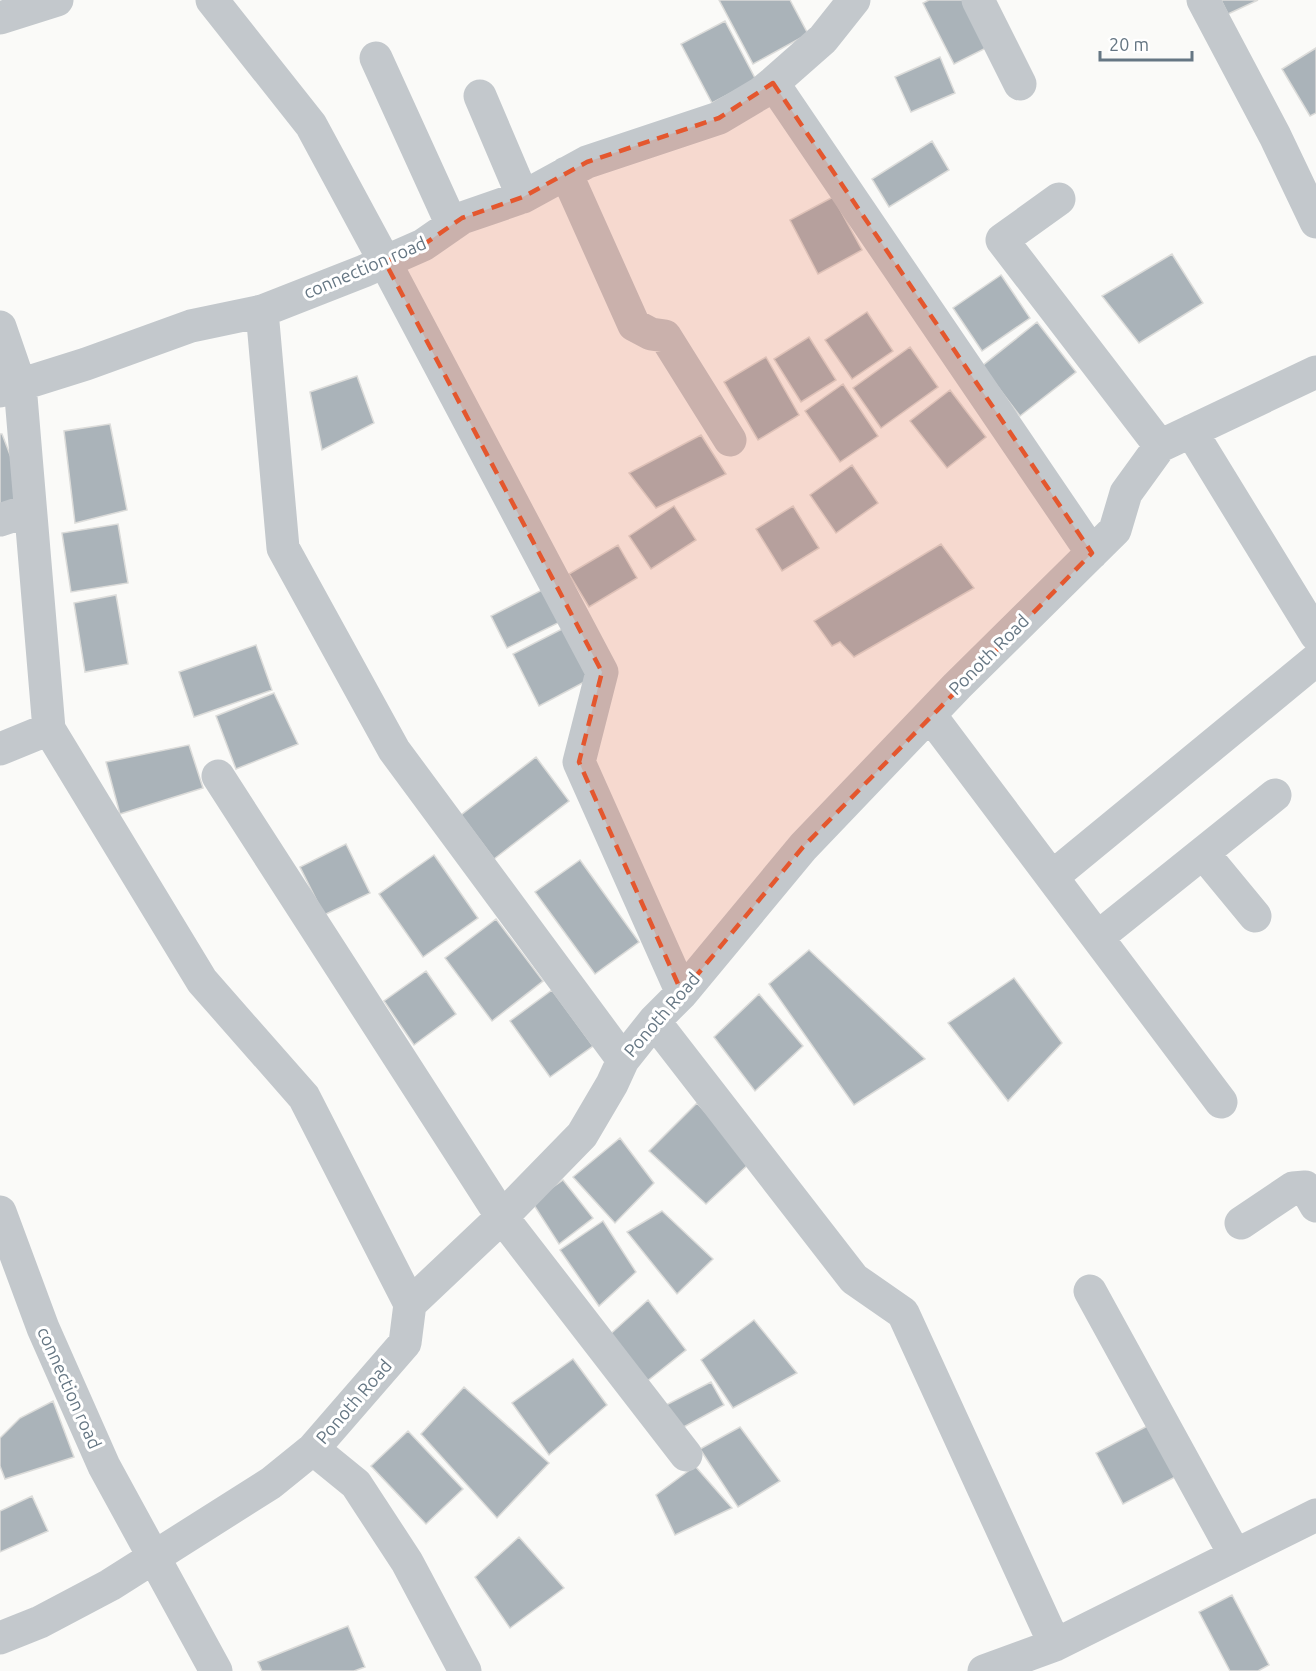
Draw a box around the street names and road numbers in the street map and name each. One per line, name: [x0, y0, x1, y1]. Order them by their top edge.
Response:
street label: connection road: [300, 232, 429, 302]
street label: Ponoth Road: [944, 610, 1032, 698]
street label: Ponoth Road: [619, 968, 703, 1060]
street label: connection road: [34, 1324, 106, 1452]
street label: Ponoth Road: [311, 1355, 395, 1447]

